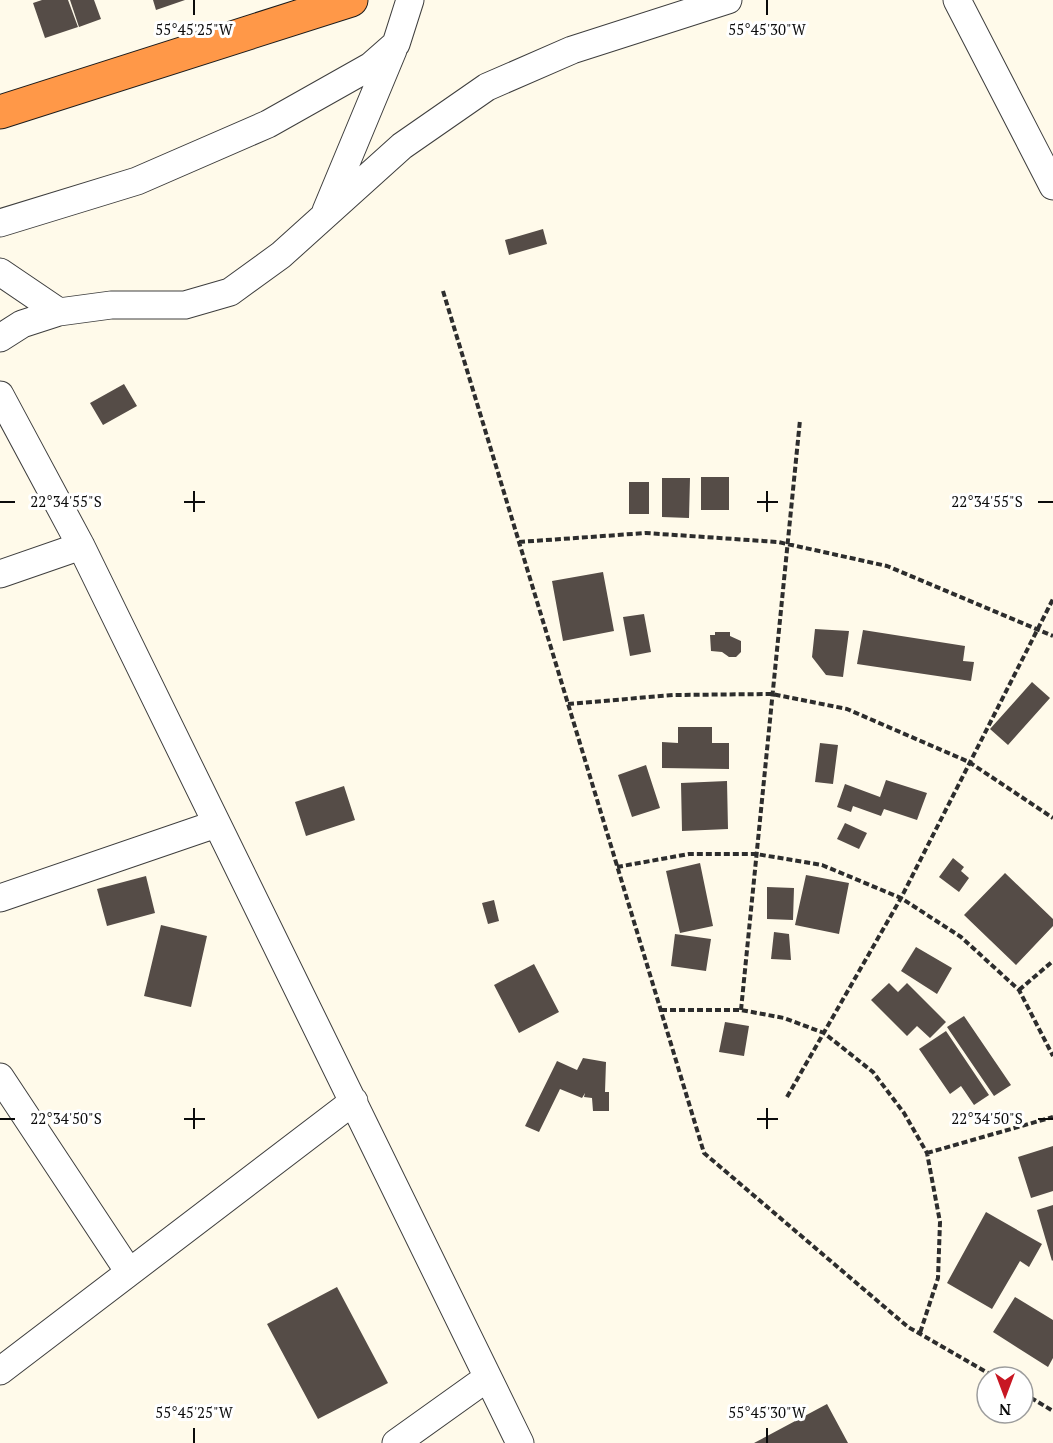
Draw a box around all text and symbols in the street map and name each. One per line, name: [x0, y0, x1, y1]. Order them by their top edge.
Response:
text: 55°45'25"W: [155, 19, 234, 39]
text: 55°45'30"W: [728, 19, 807, 39]
text: 22°34'55"S: [30, 491, 102, 511]
text: 22°34'55"S: [951, 491, 1023, 511]
text: 22°34'50"S: [30, 1108, 102, 1128]
text: 22°34'50"S: [951, 1108, 1023, 1128]
north arrow: [975, 1365, 1035, 1425]
text: N: [999, 1399, 1011, 1421]
text: 55°45'25"W: [155, 1402, 234, 1422]
text: 55°45'30"W: [728, 1402, 807, 1422]

